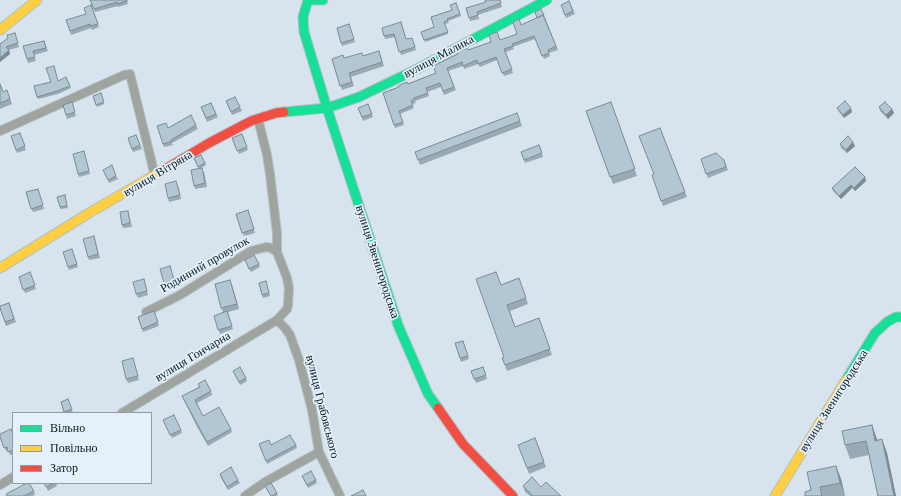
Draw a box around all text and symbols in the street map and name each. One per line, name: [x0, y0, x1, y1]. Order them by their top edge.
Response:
street label: вулиця Малика: [401, 32, 477, 82]
street label: вулиця Вітряна: [121, 148, 195, 200]
street label: вулиця Звенигородська: [352, 204, 402, 320]
street label: Родинний провулок: [158, 234, 252, 296]
street label: вулиця Гончарна: [153, 329, 233, 385]
street label: вулиця Звенигородська: [797, 347, 871, 455]
street label: вулиця Грабовського: [302, 354, 342, 460]
legend: [12, 412, 152, 484]
text: Вільно: [50, 421, 85, 435]
text: Повільно: [50, 441, 98, 455]
text: Затор: [50, 461, 78, 475]

